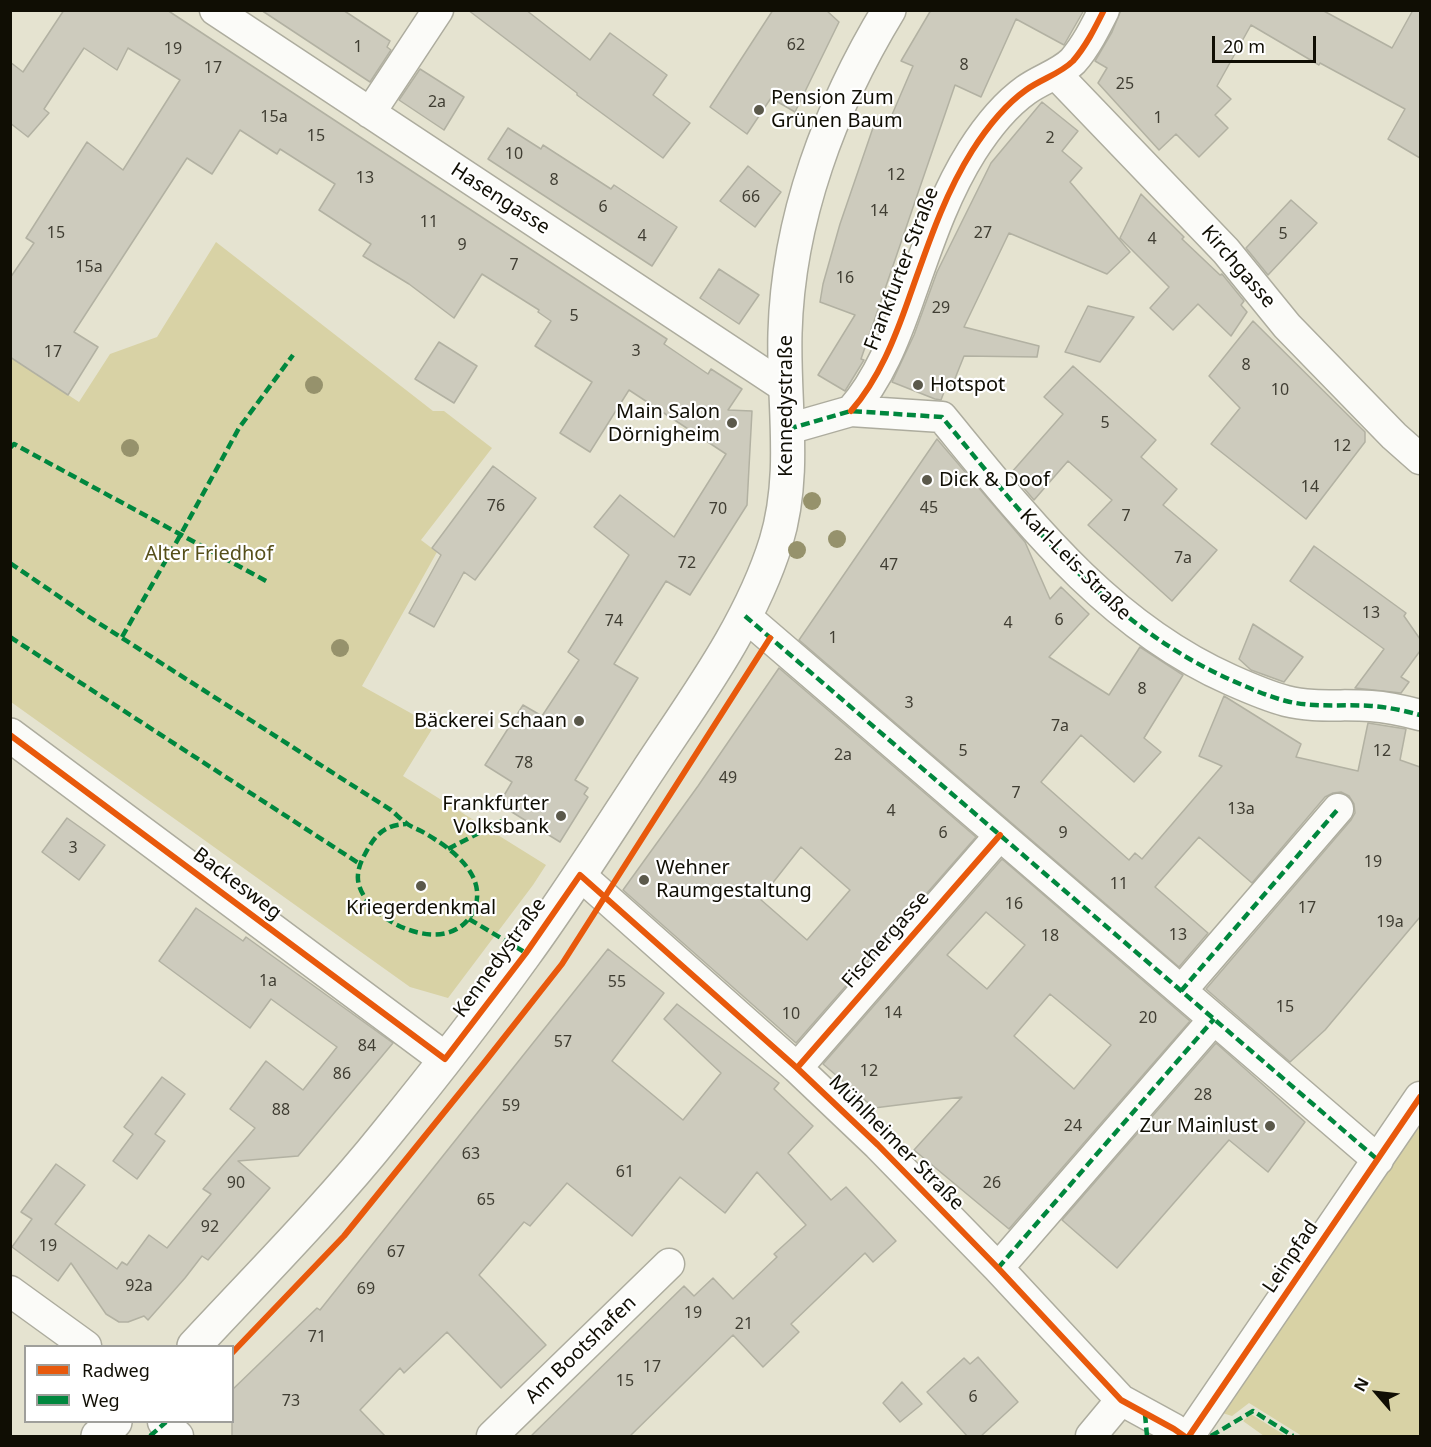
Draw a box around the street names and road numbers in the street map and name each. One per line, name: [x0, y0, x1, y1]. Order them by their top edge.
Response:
street label: Hasengasse: [446, 158, 554, 240]
street label: Frankfurter Straße: [860, 184, 944, 354]
street label: Kirchgasse: [1196, 221, 1280, 313]
street label: Kennedystraße: [774, 335, 798, 477]
street label: Karl-Leis-Straße: [1014, 504, 1136, 626]
street label: Backesweg: [188, 843, 286, 925]
street label: Fischergasse: [837, 887, 935, 993]
street label: Kennedystraße: [449, 894, 551, 1022]
street label: Mühlheimer Straße: [823, 1070, 969, 1216]
street label: Leinpfad: [1258, 1216, 1324, 1298]
street label: Am Bootshafen: [521, 1291, 641, 1409]

